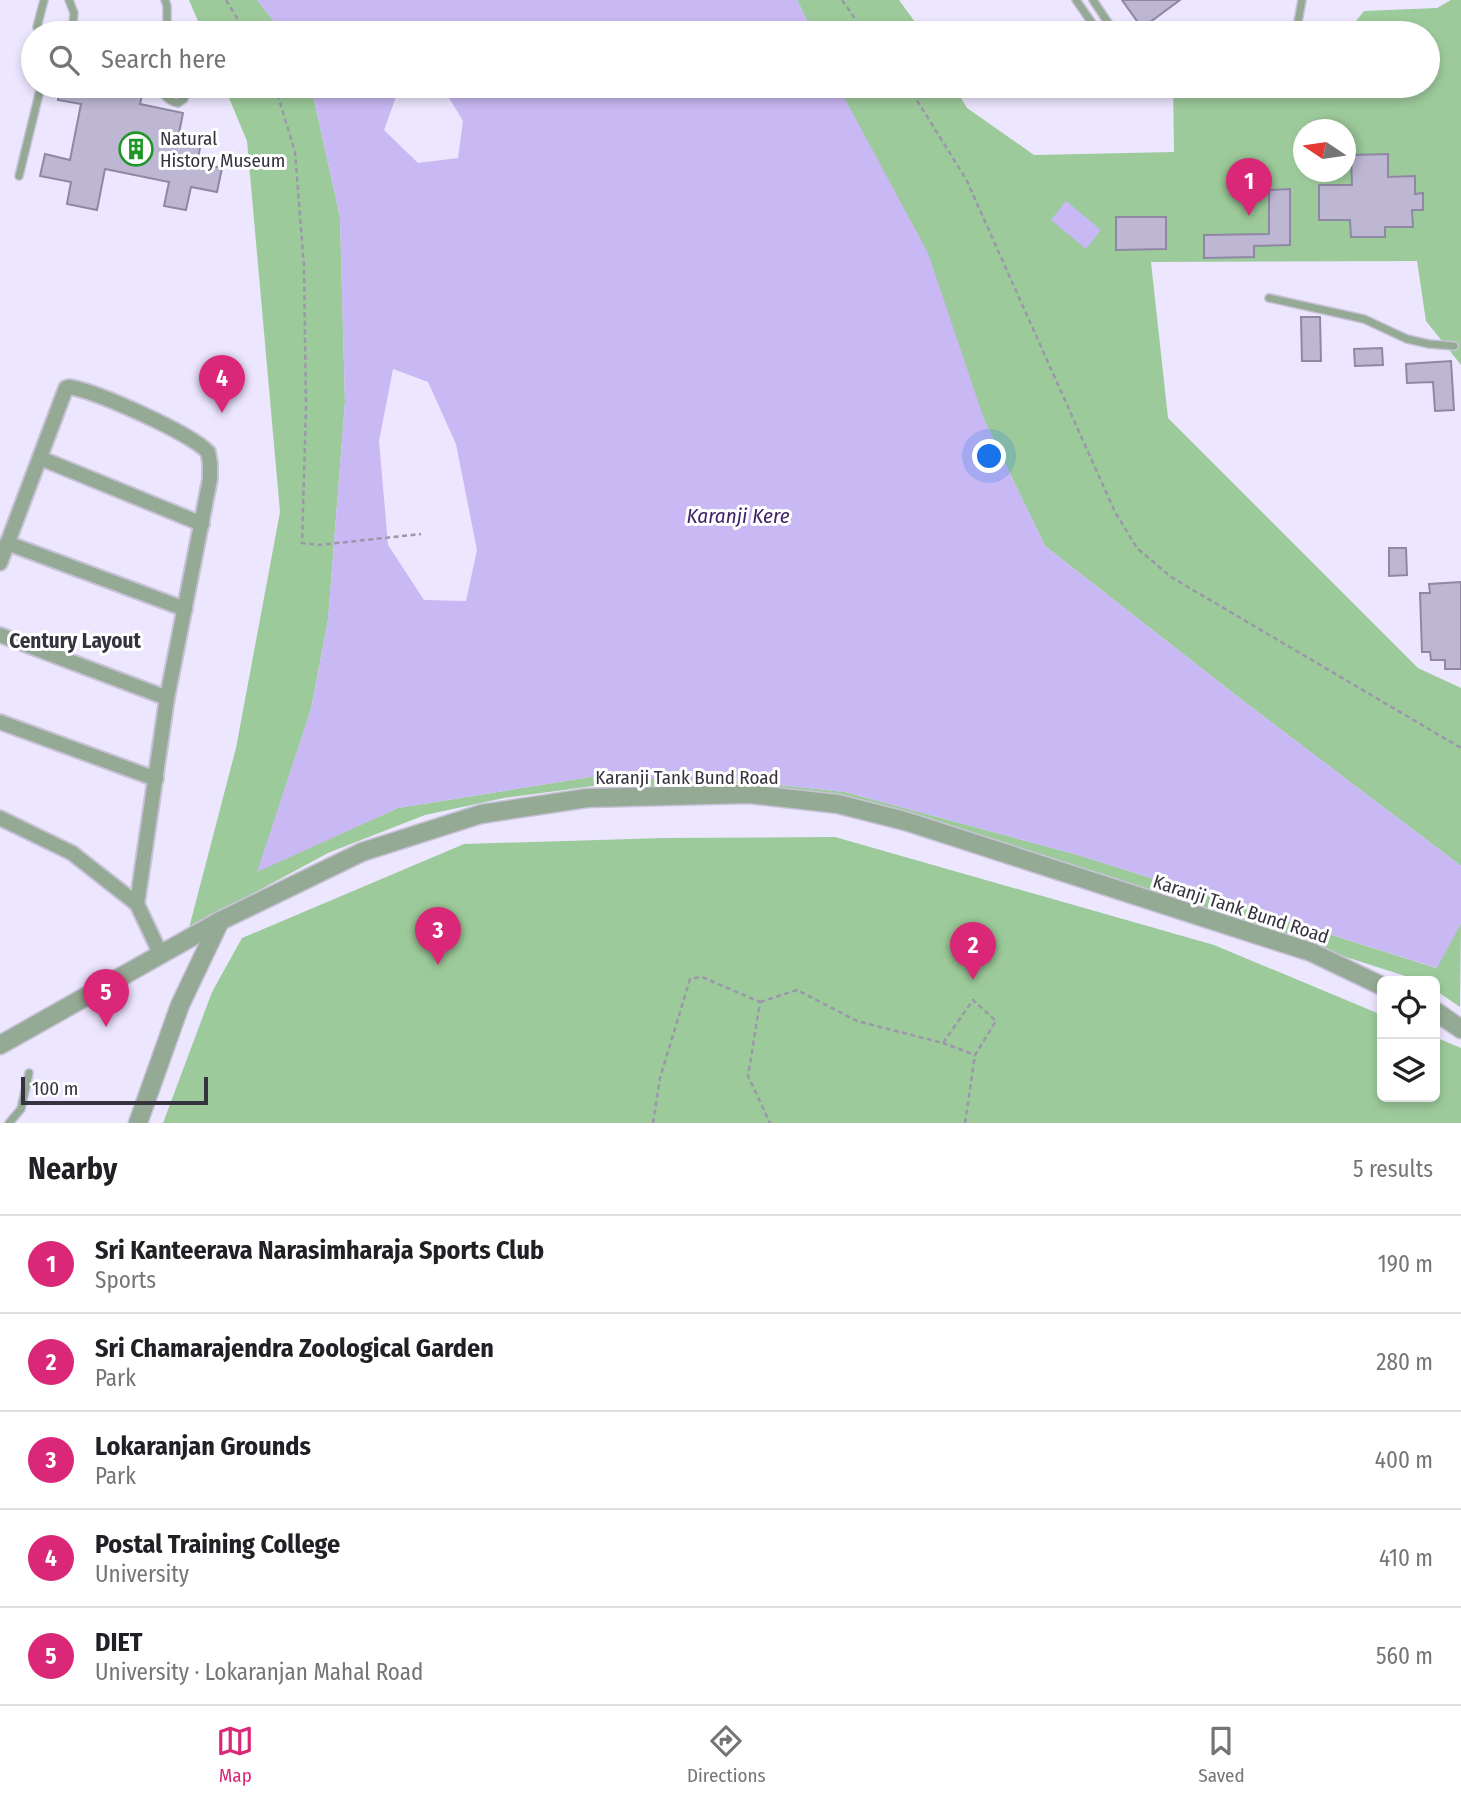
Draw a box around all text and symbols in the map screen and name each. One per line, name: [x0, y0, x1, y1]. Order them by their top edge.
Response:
search box: [21, 21, 1440, 98]
icon: search: [45, 41, 83, 79]
text: Search here: [101, 44, 226, 75]
north arrow: [1293, 119, 1356, 182]
place label: Natural History Museum: [160, 127, 285, 172]
building icon: Natural History Museum: [117, 130, 155, 168]
pin: 1: [1226, 158, 1272, 216]
pin: 4: [199, 355, 245, 413]
your location: [972, 439, 1006, 473]
water label: Karanji Kere: [686, 503, 790, 529]
district label: Century Layout: [9, 628, 141, 654]
street label: Karanji Tank Bund Road: [595, 766, 779, 789]
street label: Karanji Tank Bund Road: [1150, 870, 1332, 948]
pin: 3: [415, 907, 461, 965]
pin: 2: [950, 922, 996, 980]
pin: 5: [83, 969, 129, 1027]
map controls: [1377, 976, 1440, 1102]
button: locate: [1377, 976, 1440, 1039]
button: layers: [1377, 1039, 1440, 1102]
scale bar: [21, 1074, 208, 1106]
text: 100 m: [32, 1077, 78, 1100]
text: Nearby: [28, 1151, 117, 1187]
text: 5 results: [1353, 1155, 1433, 1183]
text: Sri Kanteerava Narasimharaja Sports Club: [95, 1235, 544, 1266]
text: 1: [46, 1250, 56, 1278]
text: 190 m: [1378, 1250, 1433, 1278]
text: Sports: [95, 1266, 156, 1294]
text: Sri Chamarajendra Zoological Garden: [95, 1333, 494, 1364]
text: 2: [46, 1348, 56, 1376]
text: 280 m: [1376, 1348, 1433, 1376]
text: Park: [95, 1364, 136, 1392]
text: Lokaranjan Grounds: [95, 1431, 311, 1462]
text: 3: [46, 1446, 56, 1474]
text: 400 m: [1375, 1446, 1433, 1474]
text: Park: [95, 1462, 136, 1490]
text: Postal Training College: [95, 1529, 340, 1560]
text: 4: [45, 1544, 57, 1572]
text: 410 m: [1379, 1544, 1433, 1572]
text: University: [95, 1560, 189, 1588]
text: DIET: [95, 1627, 143, 1658]
text: 5: [45, 1642, 57, 1670]
text: 560 m: [1376, 1642, 1433, 1670]
text: University · Lokaranjan Mahal Road: [95, 1658, 423, 1686]
tab: Map: [216, 1722, 254, 1787]
tab: Directions: [687, 1722, 766, 1787]
tab: Saved: [1198, 1722, 1245, 1787]

